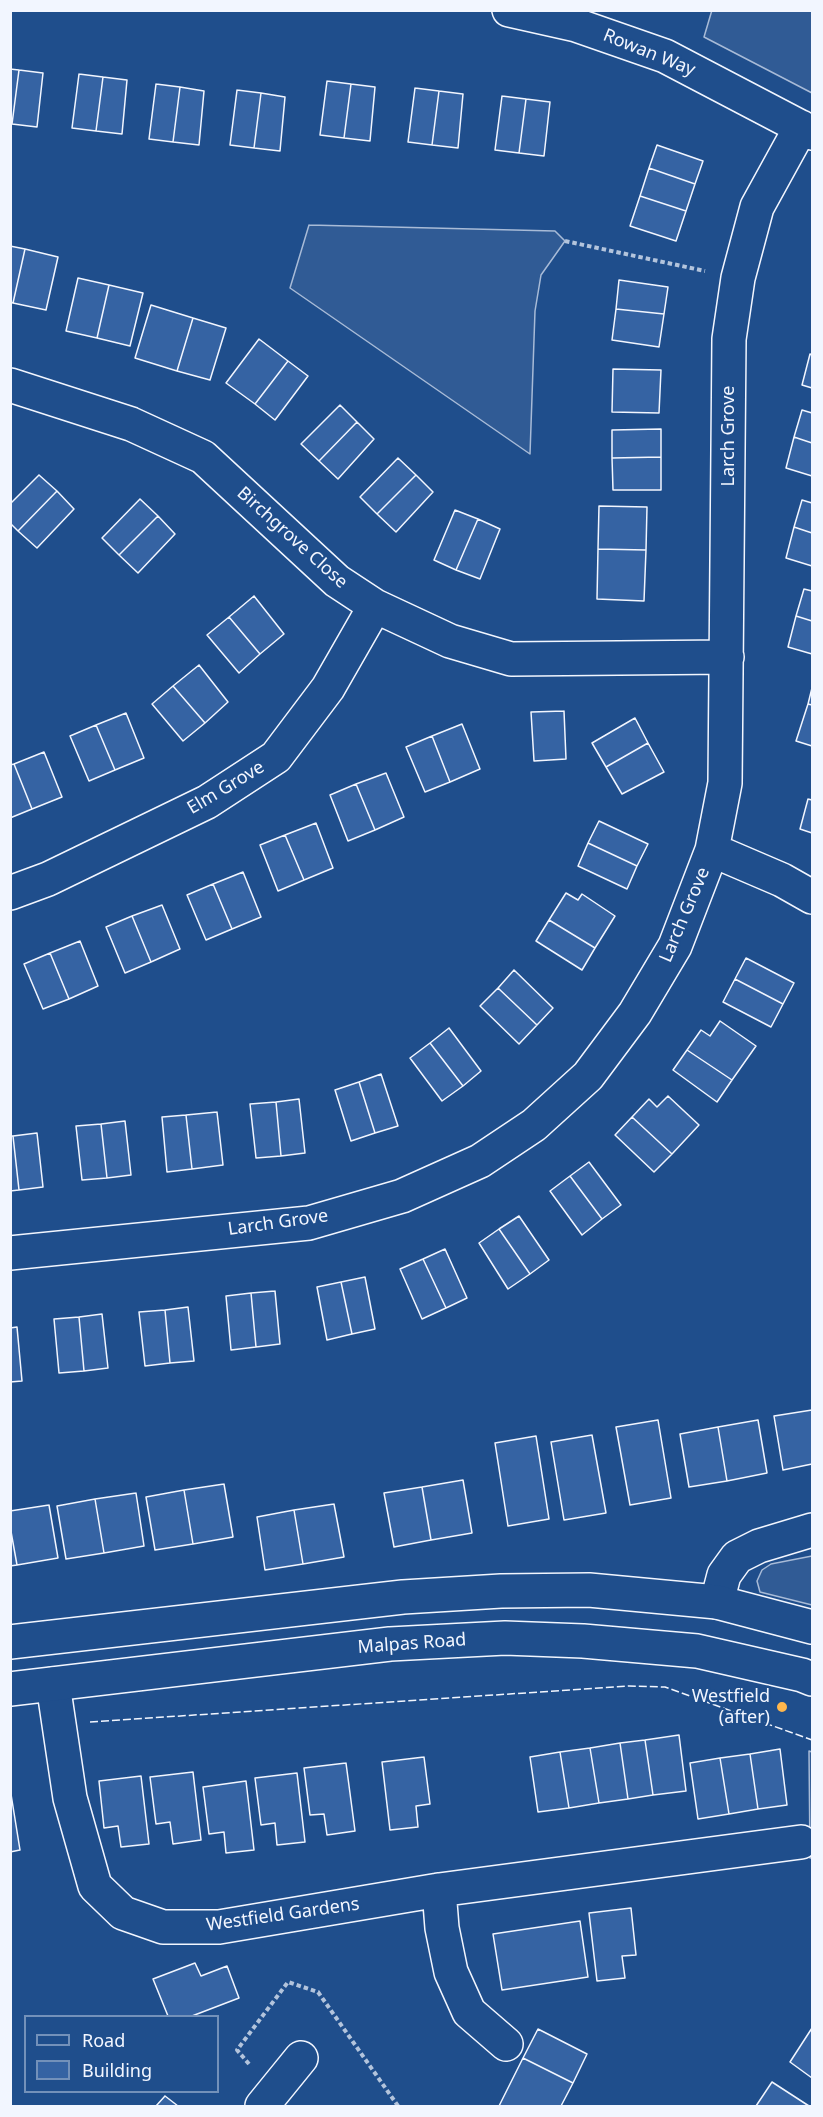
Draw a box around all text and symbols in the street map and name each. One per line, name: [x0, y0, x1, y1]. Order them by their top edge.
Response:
street label: Rowan Way: [600, 25, 698, 81]
street label: Larch Grove: [718, 385, 740, 487]
street label: Birchgrove Close: [232, 483, 352, 593]
street label: Elm Grove: [184, 757, 268, 819]
street label: Larch Grove: [655, 864, 715, 966]
street label: Larch Grove: [226, 1205, 330, 1241]
street label: Malpas Road: [357, 1629, 467, 1659]
place label: Westfield (after): [692, 1686, 770, 1728]
marker: Westfield (after): [775, 1700, 789, 1714]
street label: Westfield Gardens: [205, 1894, 361, 1936]
legend: [24, 2015, 219, 2093]
text: Road: [82, 2028, 125, 2052]
text: Building: [82, 2058, 152, 2082]

